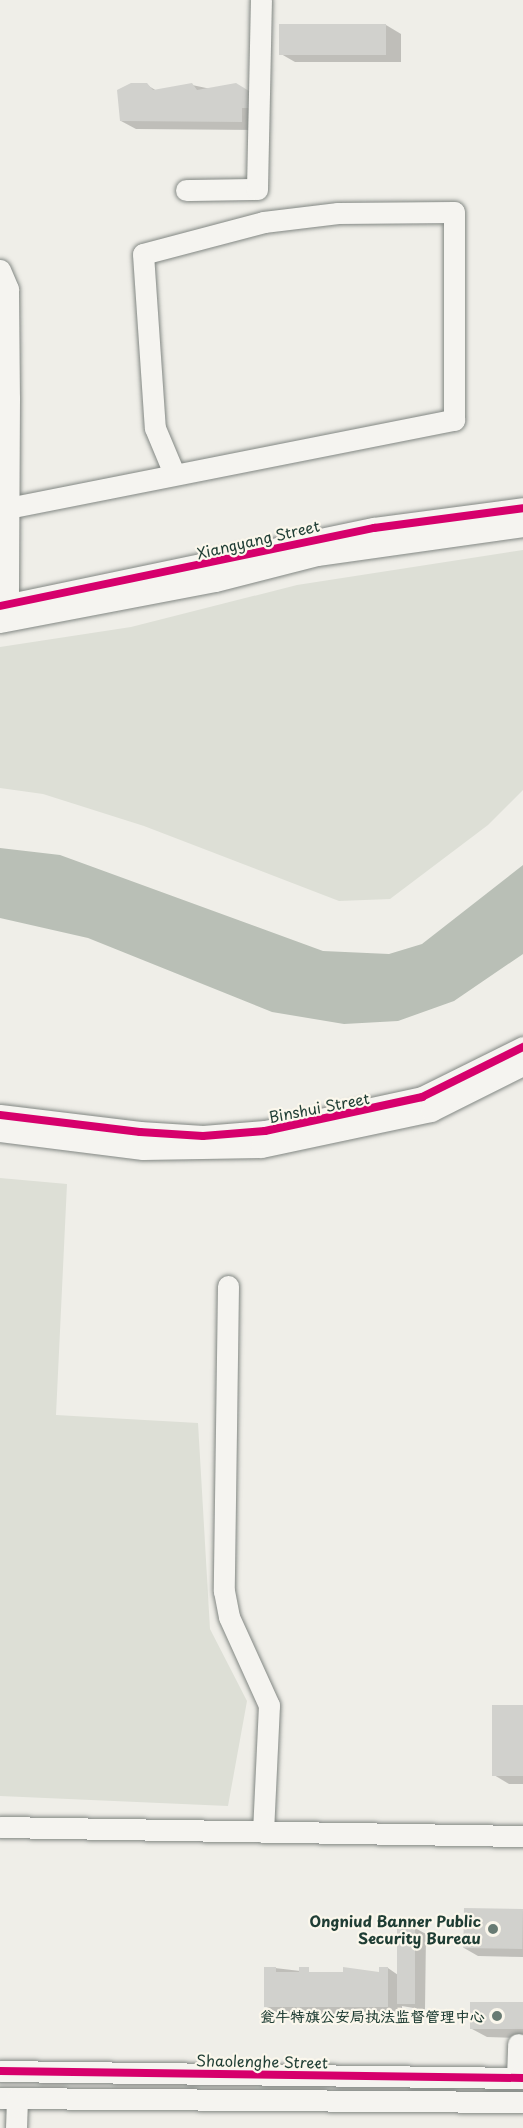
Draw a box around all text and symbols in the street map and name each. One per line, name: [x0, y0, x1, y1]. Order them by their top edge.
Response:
street label: Xiangyang Street: [195, 516, 321, 562]
street label: Binshui Street: [267, 1088, 371, 1126]
place label: Ongniud Banner Public Security Bureau: [308, 1911, 481, 1946]
marker: Ongniud Banner Public Security Bureau: [486, 1922, 500, 1936]
place label: 瓮牛特旗公安局执法监督管理中心: [260, 2007, 485, 2025]
marker: 瓮牛特旗公安局执法监督管理中心: [490, 2009, 504, 2023]
street label: Shaolenghe Street: [195, 2051, 329, 2071]

